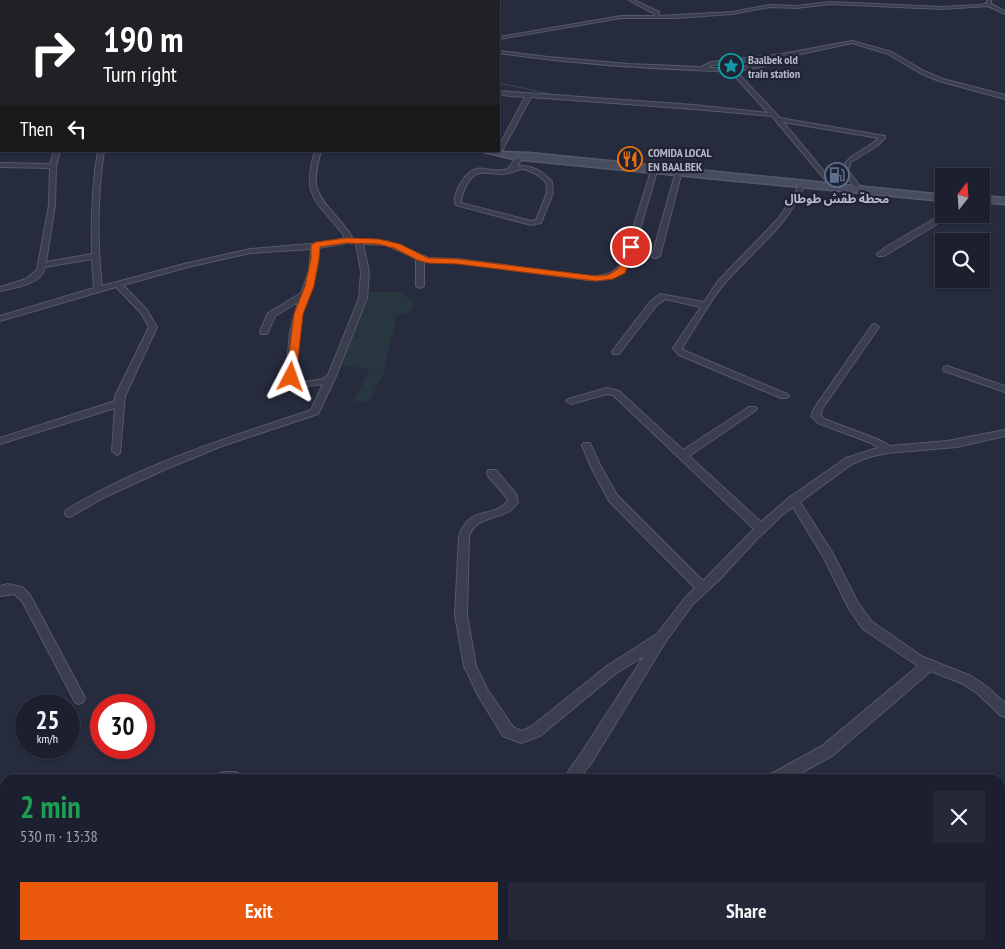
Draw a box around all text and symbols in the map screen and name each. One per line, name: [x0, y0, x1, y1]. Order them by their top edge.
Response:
text: 190 m: [103, 16, 184, 62]
icon: right: [20, 20, 85, 85]
place label: Baalbek old train station: [748, 52, 800, 81]
place icon: Baalbek old train station: [718, 53, 744, 79]
text: Turn right: [103, 60, 177, 88]
icon: left: [63, 115, 91, 143]
text: Then: [20, 117, 53, 141]
place label: COMIDA LOCAL EN BAALBEK: [648, 145, 712, 174]
restaurant icon: COMIDA LOCAL EN BAALBEK: [617, 146, 643, 172]
fuel station icon: محطة طقش طوطال: [824, 162, 850, 188]
north arrow: [935, 168, 990, 222]
map controls: [935, 168, 990, 288]
place label: محطة طقش طوطال: [785, 191, 889, 206]
pin: [610, 226, 652, 268]
icon: arrive: [617, 233, 645, 261]
button: search: [935, 233, 990, 288]
position arrow: [264, 350, 316, 402]
speed limit sign: 30: [90, 694, 155, 759]
text: 25: [36, 704, 59, 736]
text: km/h: [37, 731, 58, 746]
text: 2 min: [20, 787, 81, 826]
button: close: [933, 791, 985, 843]
text: 530 m · 13:38: [20, 826, 98, 846]
button: Exit: [20, 882, 498, 940]
button: Share: [508, 882, 985, 940]

